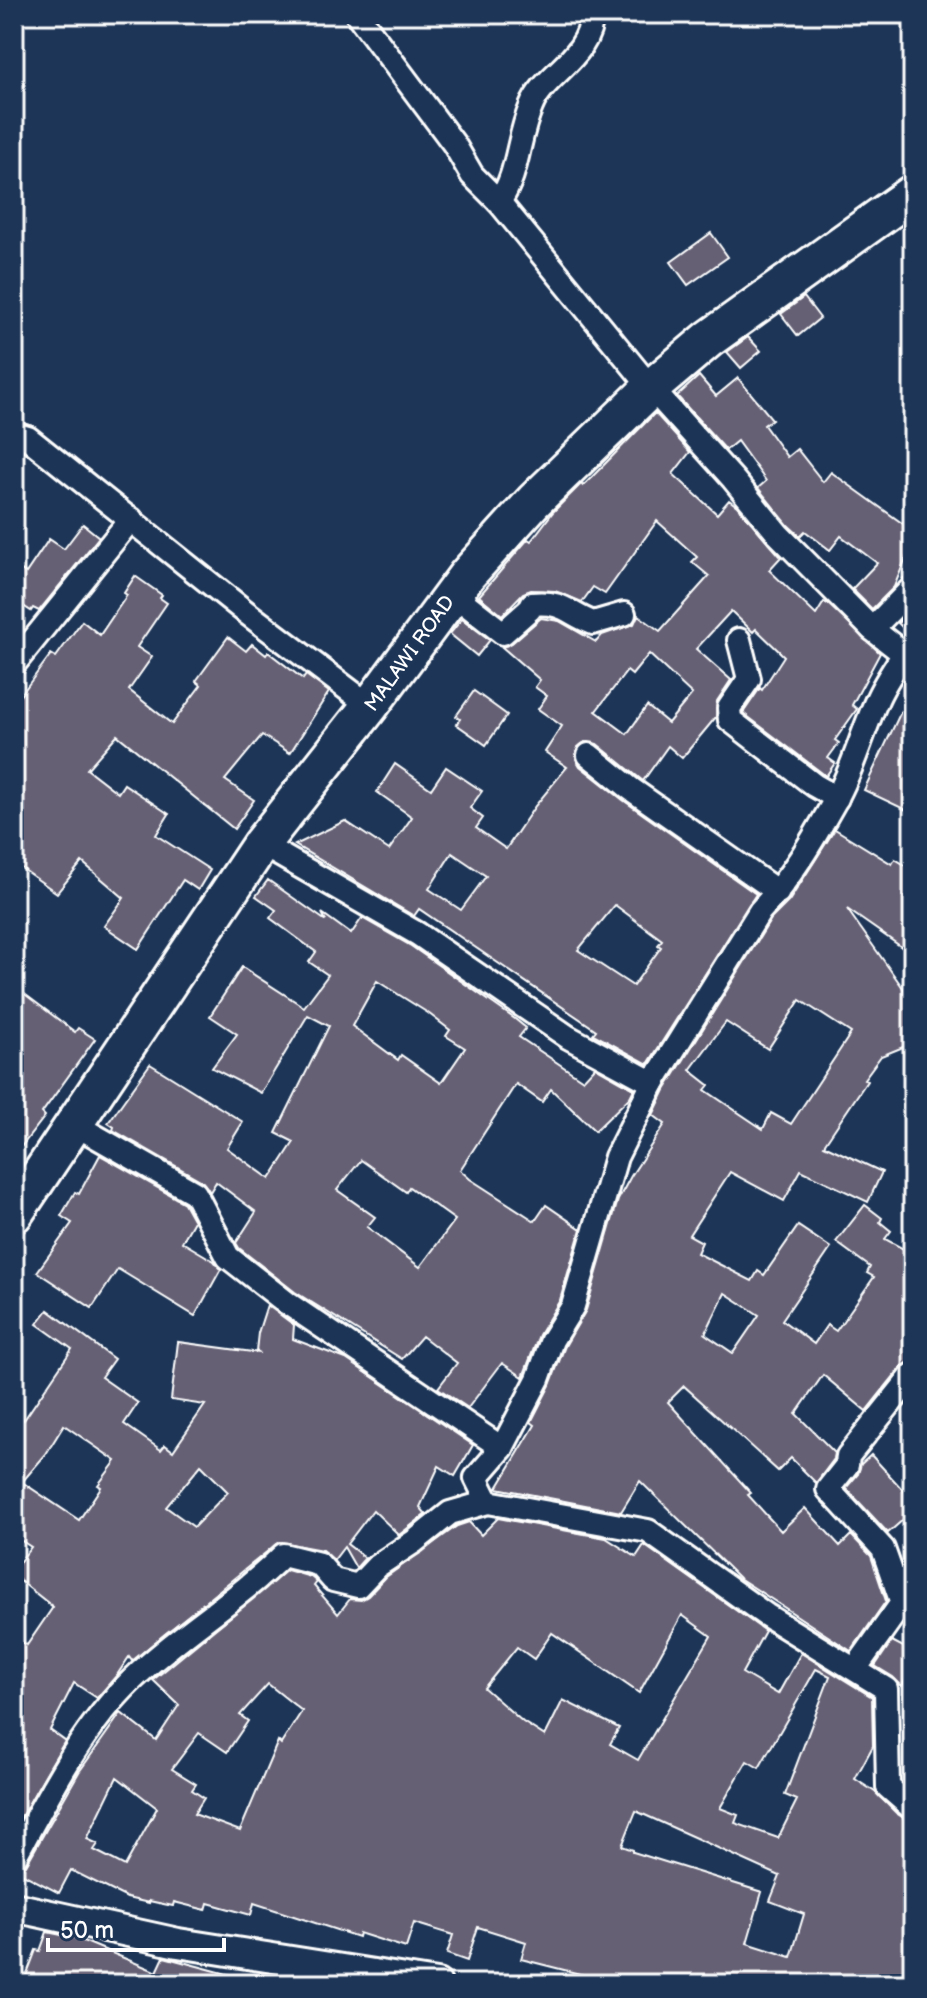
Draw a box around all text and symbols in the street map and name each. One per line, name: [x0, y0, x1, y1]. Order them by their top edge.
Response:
street label: MALAWI ROAD: [360, 591, 460, 716]
scale bar: [48, 1902, 224, 1952]
text: 50 m: [60, 1916, 114, 1945]

